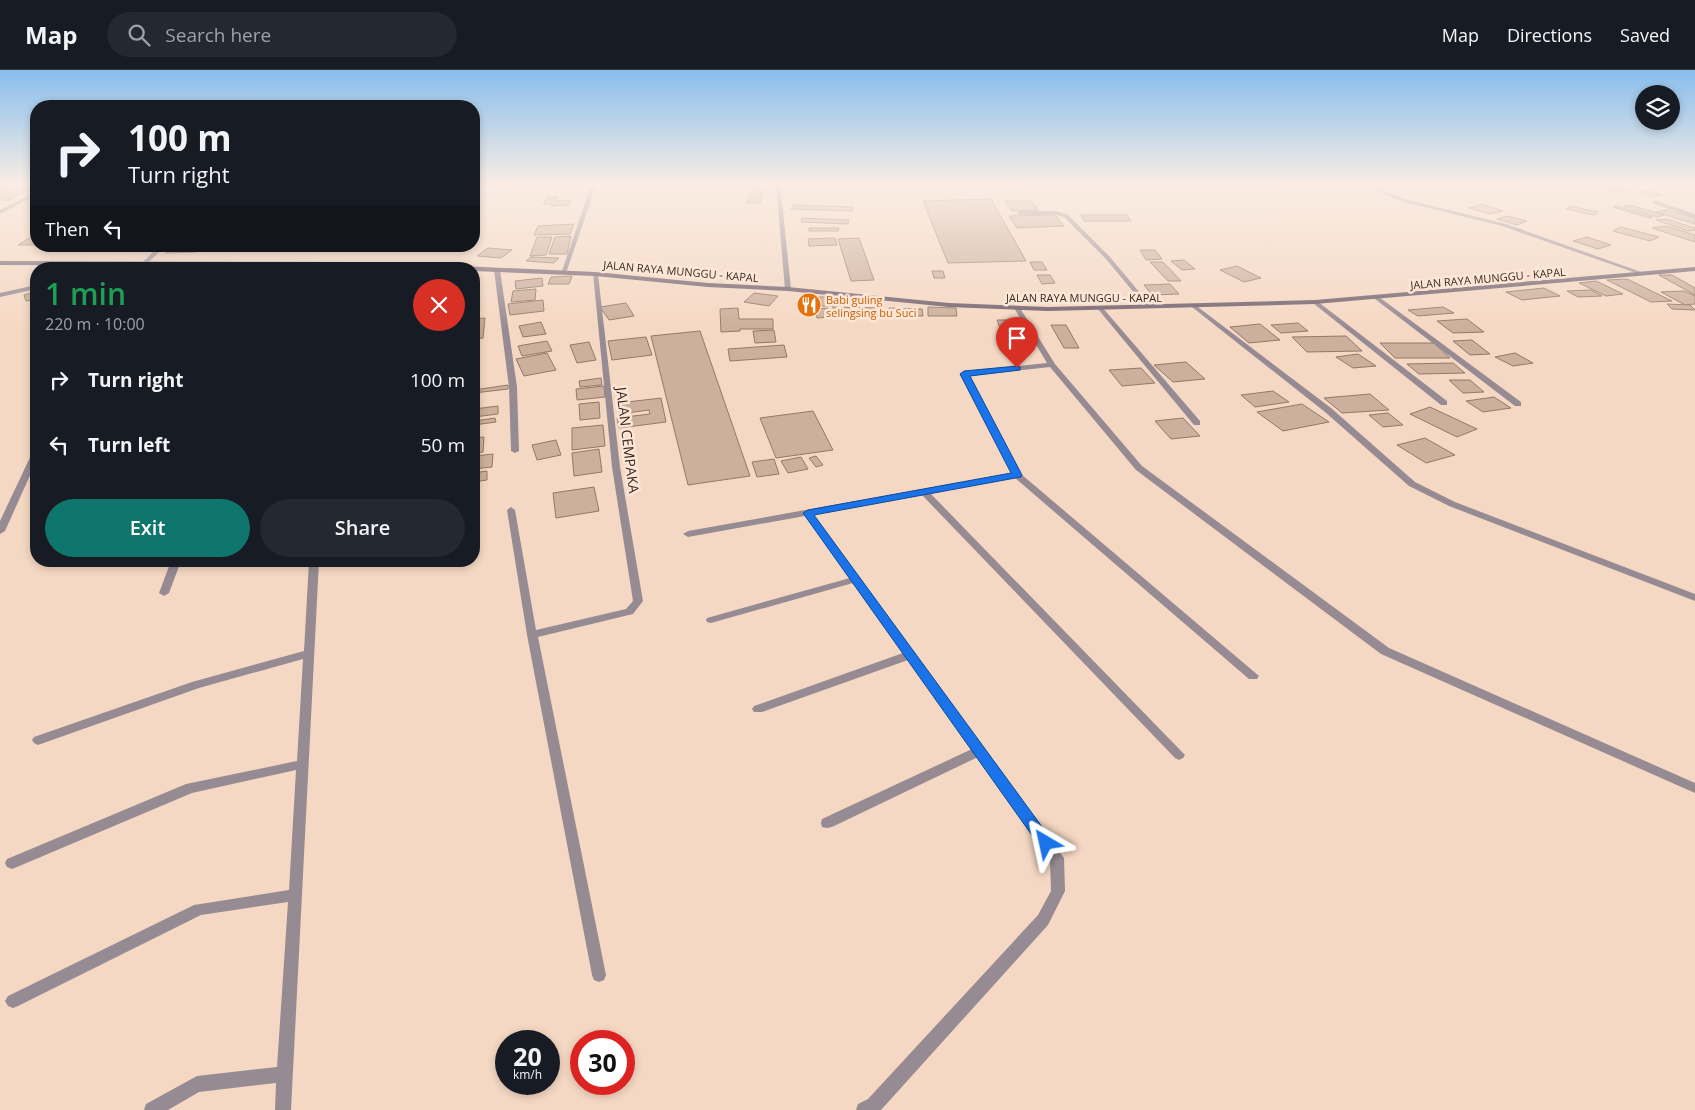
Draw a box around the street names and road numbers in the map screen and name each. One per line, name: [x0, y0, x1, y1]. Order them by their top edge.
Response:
street label: JALAN RAYA MUNGGU - KAPAL: [602, 257, 760, 285]
street label: JALAN RAYA MUNGGU - KAPAL: [1409, 264, 1567, 292]
street label: JALAN RAYA MUNGGU - KAPAL: [1005, 290, 1162, 305]
street label: JALAN CEMPAKA: [612, 384, 644, 494]

